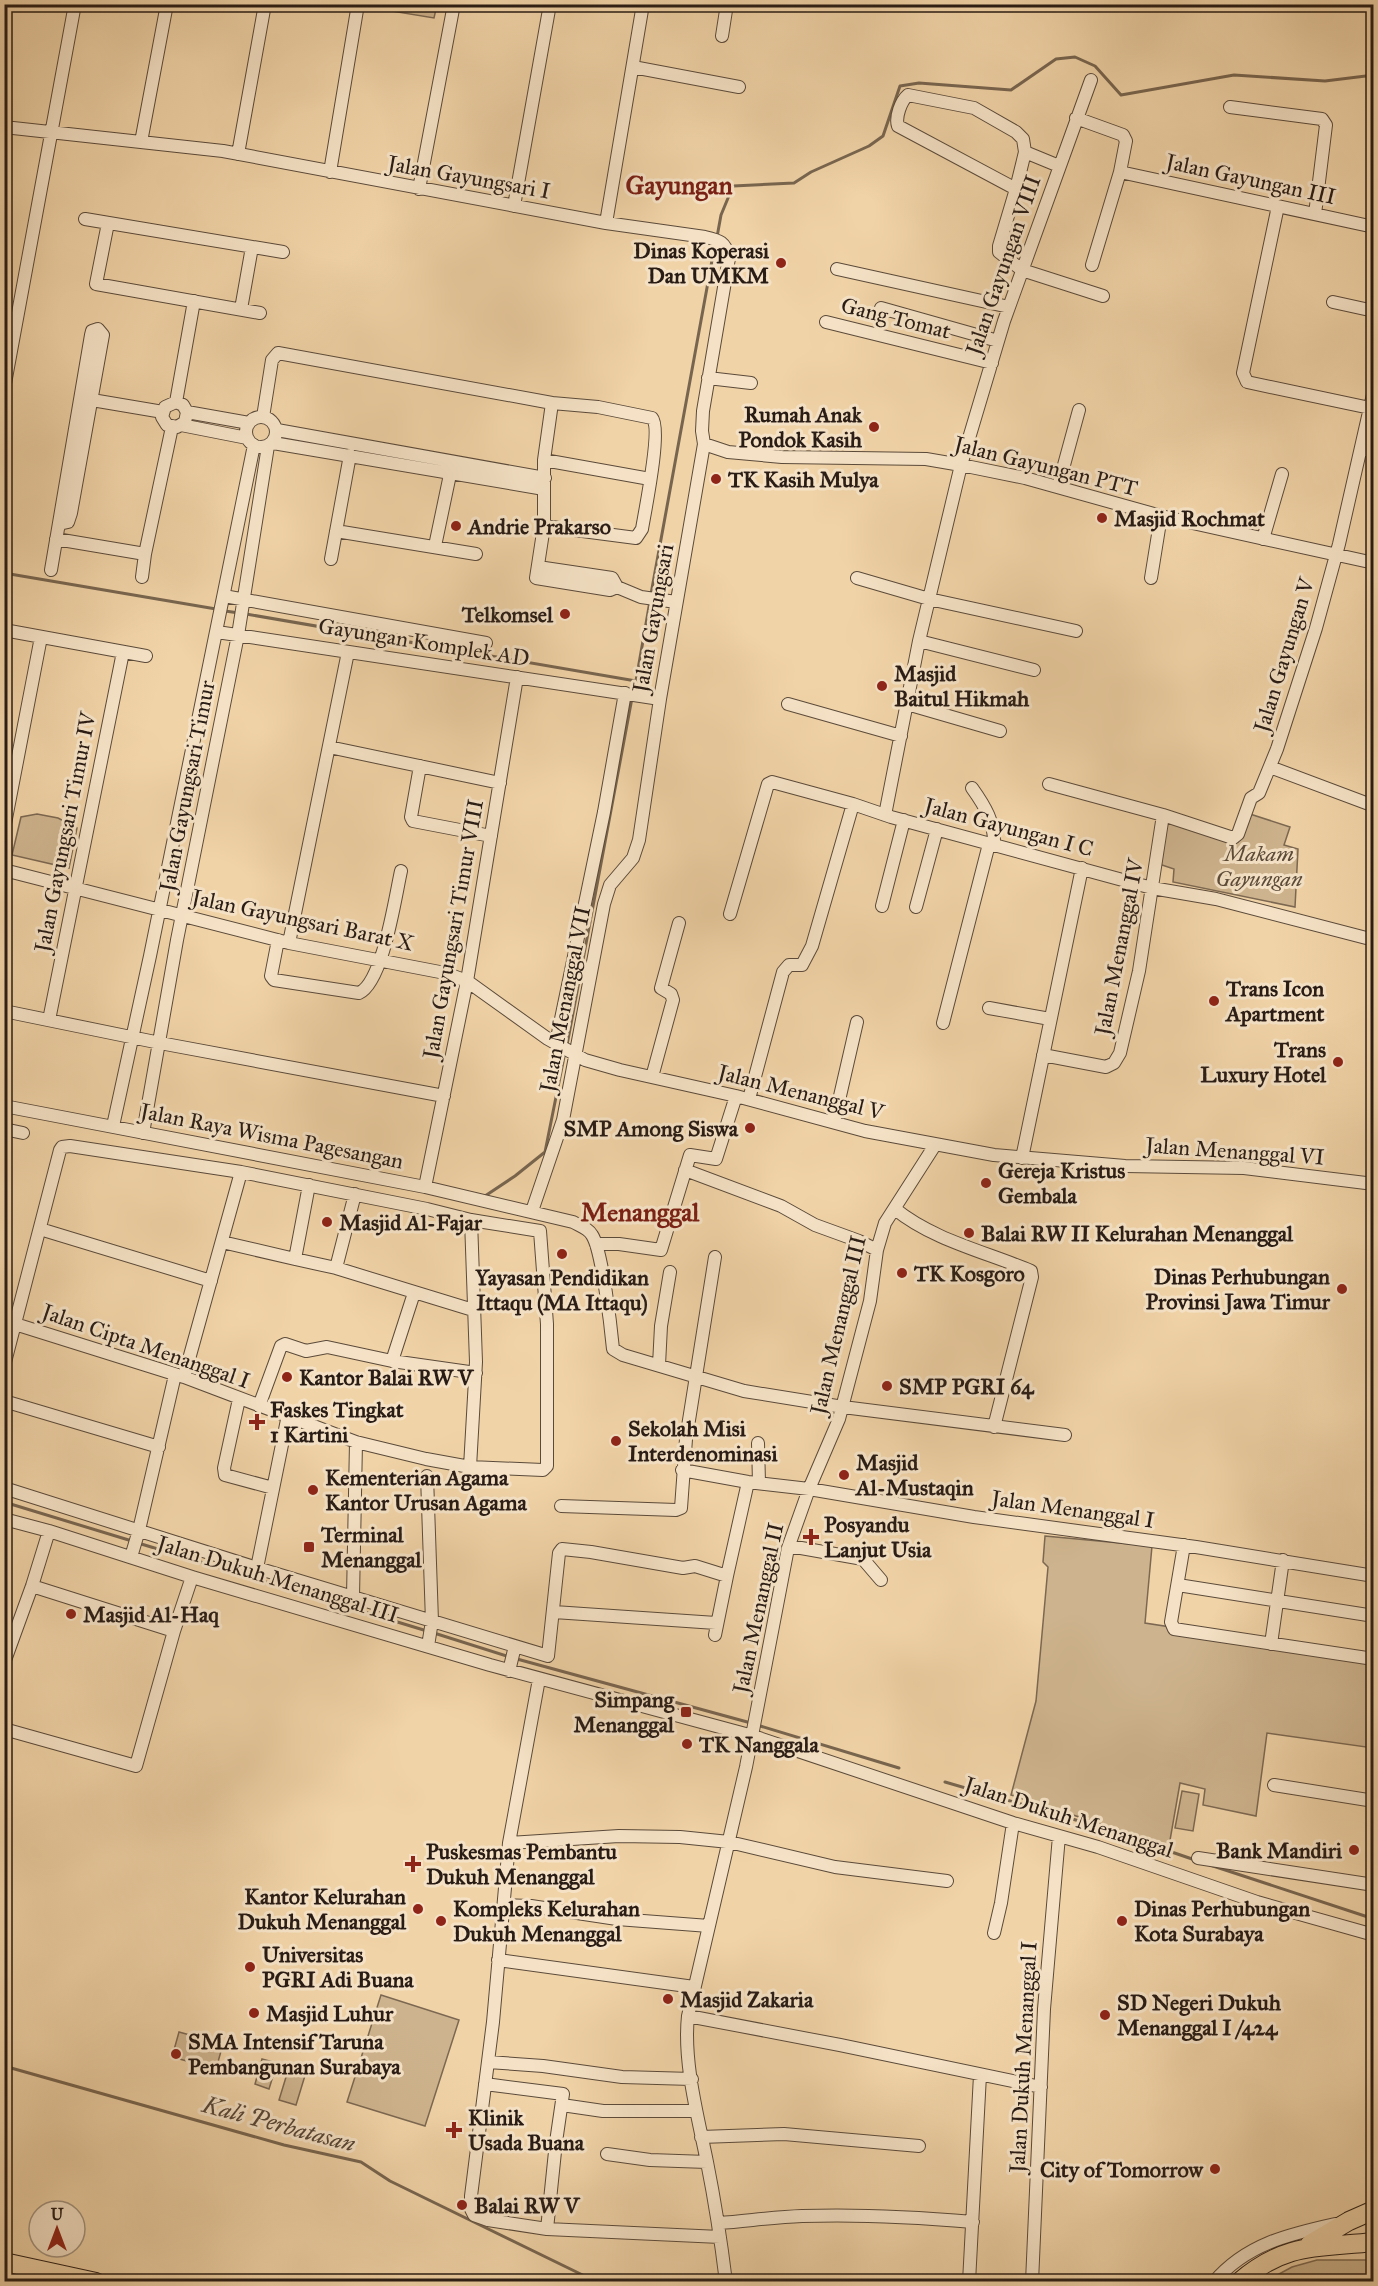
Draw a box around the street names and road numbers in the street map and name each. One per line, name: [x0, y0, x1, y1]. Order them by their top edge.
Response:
street label: Jalan Gayungan III: [1162, 147, 1338, 210]
street label: Jalan Gayungsari I: [384, 149, 552, 205]
street label: Jalan Gayungan VIII: [959, 172, 1046, 360]
street label: Gang Tomat: [838, 291, 954, 345]
street label: Jalan Gayungan PTT: [950, 430, 1141, 502]
street label: Jalan Gayungsari: [626, 542, 679, 696]
street label: Jalan Gayungan V: [1247, 573, 1321, 737]
street label: Gayungan Komplek AD: [317, 612, 531, 672]
street label: Jalan Gayungsari Timur: [153, 677, 221, 896]
street label: Jalan Gayungsari Timur IV: [28, 708, 102, 956]
street label: Jalan Gayungan I C: [920, 791, 1096, 863]
street label: Jalan Gayungsari Timur VIII: [417, 797, 489, 1063]
street label: Jalan Menanggal IV: [1088, 855, 1150, 1040]
street label: Jalan Gayungsari Barat X: [188, 883, 416, 957]
street label: Jalan Menanggal VII: [533, 904, 596, 1096]
street label: Jalan Menanggal V: [713, 1058, 888, 1126]
street label: Jalan Raya Wisma Pagesangan: [136, 1097, 406, 1175]
street label: Jalan Menanggal VI: [1143, 1131, 1325, 1171]
street label: Jalan Menanggal III: [804, 1233, 872, 1419]
street label: Jalan Cipta Menanggal I: [37, 1297, 253, 1394]
street label: Jalan Menanggal I: [988, 1484, 1156, 1534]
street label: Jalan Menanggal II: [726, 1520, 789, 1698]
street label: Jalan Dukuh Menanggal III: [152, 1529, 402, 1629]
street label: Jalan Dukuh Menanggal: [959, 1770, 1177, 1864]
street label: Jalan Dukuh Menanggal I: [1003, 1940, 1043, 2176]

